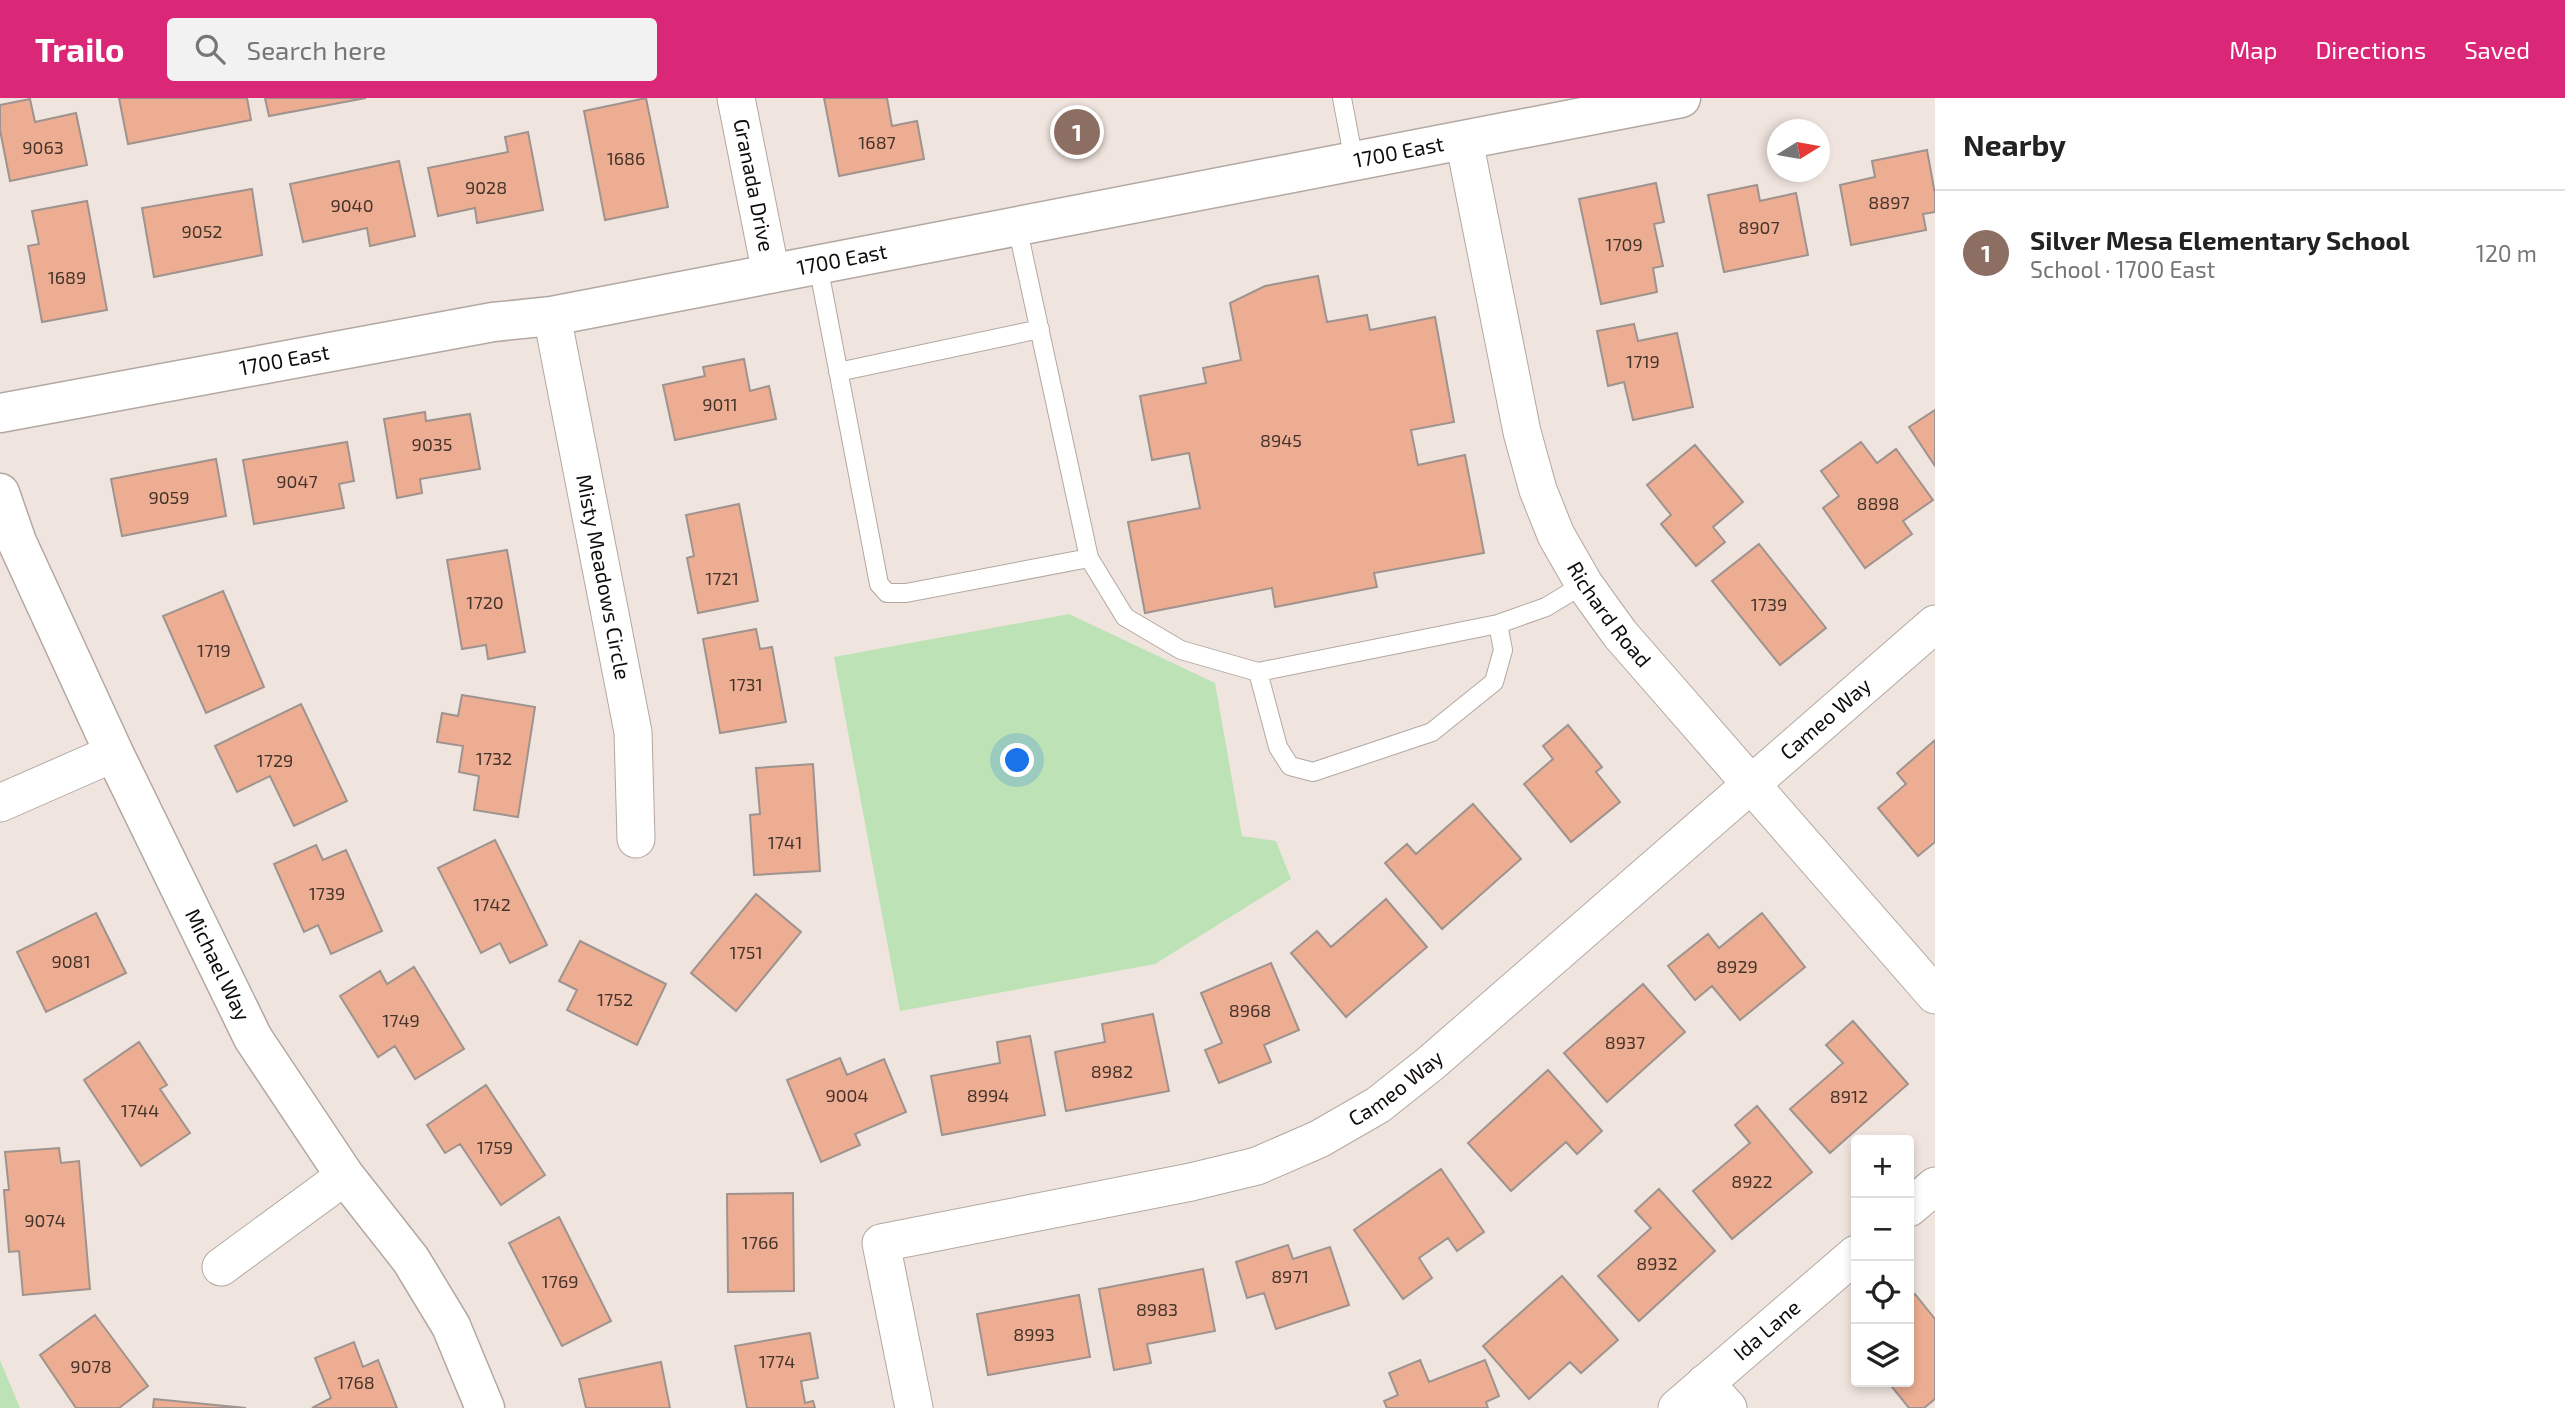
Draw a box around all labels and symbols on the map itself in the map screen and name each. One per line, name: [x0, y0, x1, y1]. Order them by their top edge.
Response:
pin: 1: [1054, 106, 1100, 158]
street label: Granada Drive: [729, 116, 780, 254]
north arrow: [1767, 119, 1830, 182]
street label: 1700 East: [1351, 130, 1446, 172]
house number: 1687: [858, 131, 896, 153]
house number: 9063: [22, 136, 64, 158]
house number: 1686: [607, 147, 645, 169]
house number: 9028: [465, 176, 507, 198]
house number: 8897: [1868, 191, 1910, 213]
house number: 9040: [330, 194, 374, 216]
house number: 8907: [1738, 216, 1780, 238]
house number: 9052: [182, 220, 222, 242]
house number: 1709: [1605, 233, 1643, 255]
street label: 1700 East: [795, 238, 889, 279]
house number: 1689: [48, 266, 86, 288]
street label: 1700 East: [237, 339, 331, 380]
house number: 1719: [1626, 350, 1660, 372]
house number: 9011: [702, 393, 738, 415]
house number: 8945: [1260, 429, 1302, 451]
house number: 9035: [412, 433, 452, 455]
house number: 9047: [276, 470, 318, 492]
street label: Misty Meadows Circle: [572, 472, 637, 682]
house number: 9059: [148, 486, 190, 508]
house number: 8898: [1856, 492, 1900, 514]
street label: Richard Road: [1563, 557, 1657, 672]
house number: 1721: [705, 567, 739, 589]
house number: 1720: [466, 591, 504, 613]
house number: 1739: [1751, 593, 1787, 615]
house number: 1719: [197, 639, 231, 661]
street label: Cameo Way: [1774, 672, 1875, 764]
house number: 1731: [729, 673, 763, 695]
your location: [1000, 743, 1034, 777]
house number: 1732: [476, 747, 512, 769]
house number: 1729: [257, 749, 293, 771]
house number: 1741: [768, 831, 802, 853]
house number: 1739: [309, 882, 345, 904]
house number: 1742: [473, 893, 511, 915]
street label: Michael Way: [181, 904, 257, 1024]
house number: 1751: [729, 941, 763, 963]
house number: 9081: [51, 950, 91, 972]
house number: 8929: [1716, 955, 1758, 977]
house number: 1752: [597, 988, 633, 1010]
house number: 8968: [1229, 999, 1271, 1021]
house number: 1749: [382, 1009, 420, 1031]
house number: 8937: [1605, 1031, 1645, 1053]
street label: Cameo Way: [1343, 1044, 1448, 1130]
house number: 8982: [1091, 1060, 1133, 1082]
house number: 9004: [825, 1084, 869, 1106]
house number: 8994: [967, 1084, 1009, 1106]
house number: 8912: [1830, 1085, 1868, 1107]
house number: 1744: [121, 1099, 159, 1121]
house number: 1759: [477, 1136, 513, 1158]
house number: 8922: [1731, 1170, 1773, 1192]
house number: 9074: [24, 1209, 66, 1231]
house number: 1766: [742, 1231, 778, 1253]
house number: 8932: [1636, 1252, 1678, 1274]
house number: 8971: [1271, 1265, 1309, 1287]
house number: 1769: [542, 1270, 578, 1292]
street label: Ida Lane: [1728, 1294, 1805, 1365]
house number: 8983: [1136, 1298, 1178, 1320]
house number: 8993: [1013, 1323, 1055, 1345]
house number: 1774: [759, 1350, 795, 1372]
house number: 9078: [70, 1355, 112, 1377]
house number: 1768: [337, 1371, 375, 1393]

